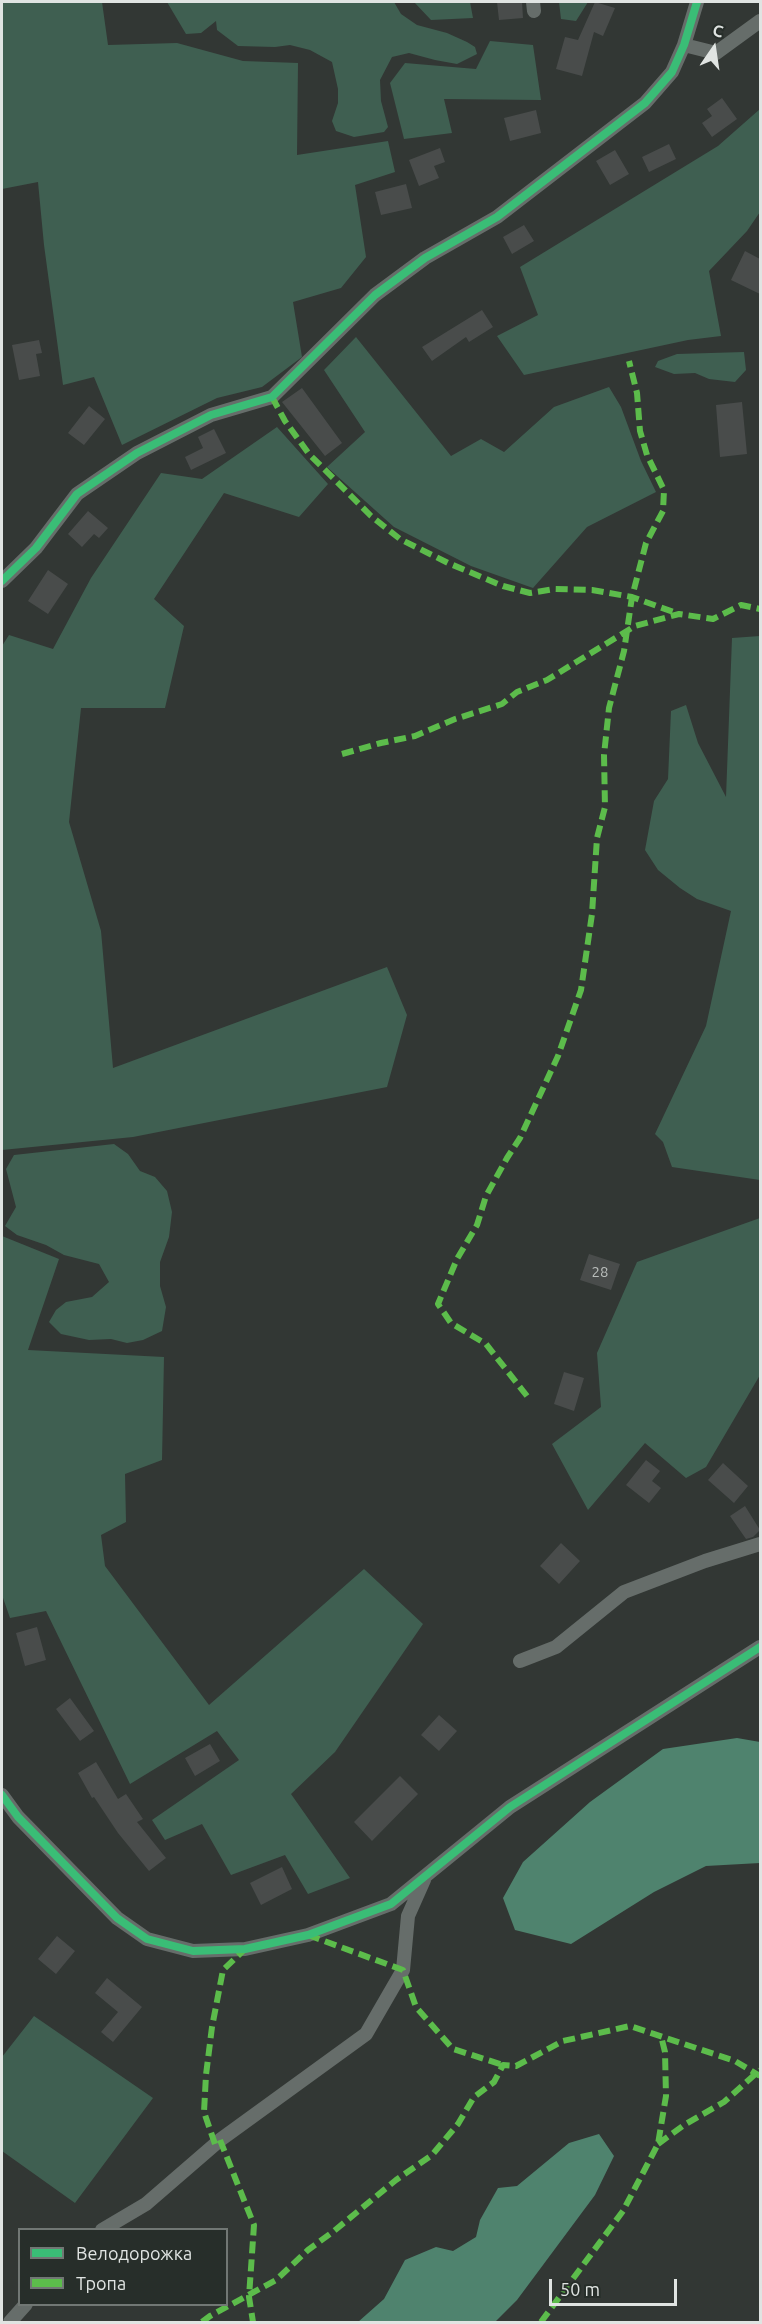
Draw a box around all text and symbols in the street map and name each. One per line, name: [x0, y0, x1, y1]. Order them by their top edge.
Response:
north arrow: [684, 18, 744, 78]
text: С: [711, 21, 725, 40]
house number: 28: [592, 1263, 608, 1281]
legend: [18, 2228, 228, 2306]
text: Велодорожка: [76, 2243, 192, 2263]
scale bar: [552, 2267, 680, 2305]
text: Тропа: [76, 2273, 126, 2293]
text: 50 m: [560, 2279, 600, 2299]

